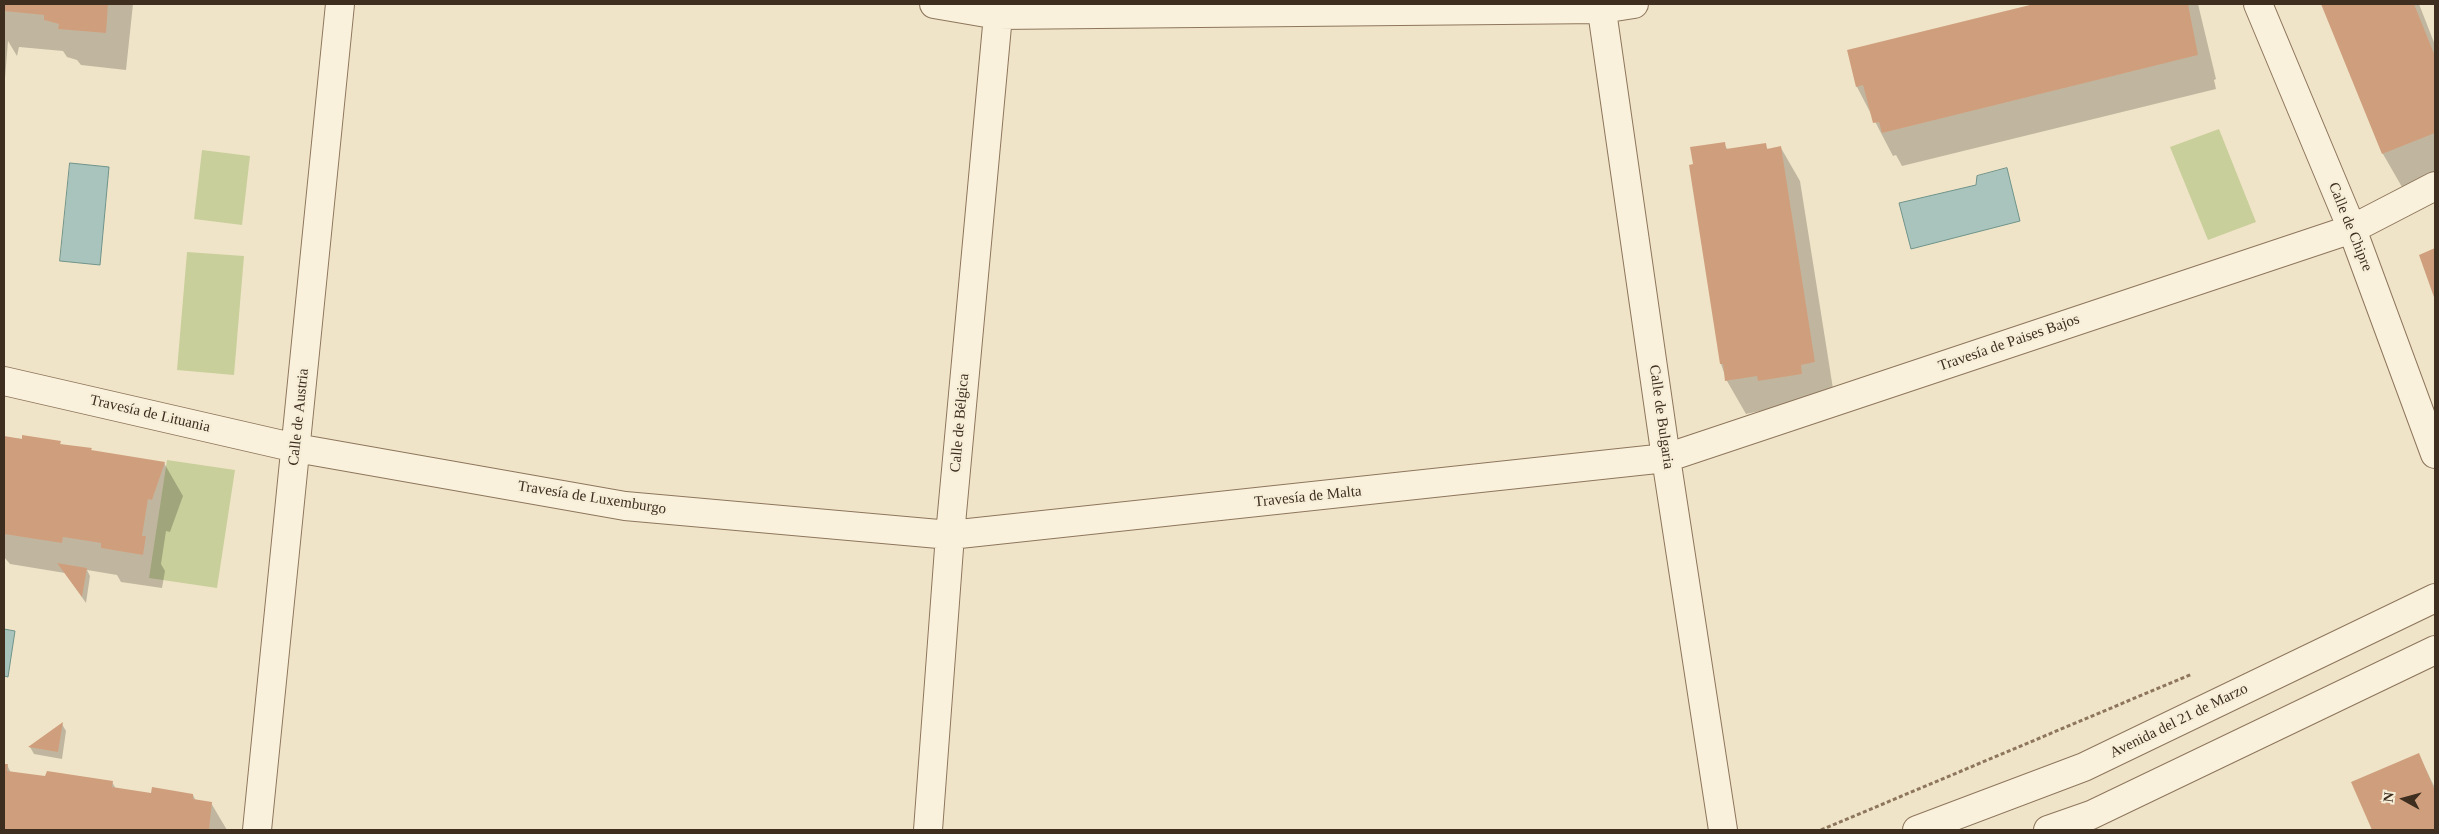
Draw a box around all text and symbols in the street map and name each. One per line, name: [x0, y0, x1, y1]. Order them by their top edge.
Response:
street label: Calle de Chipre: [2324, 180, 2376, 274]
street label: Travesía de Paises Bajos: [1936, 310, 2082, 376]
street label: Calle de Bulgaria: [1645, 364, 1677, 470]
street label: Calle de Austria: [285, 368, 313, 466]
street label: Calle de Bélgica: [947, 373, 973, 473]
street label: Travesía de Lituania: [88, 391, 212, 437]
street label: Travesía de Luxemburgo: [517, 477, 667, 519]
street label: Travesía de Malta: [1253, 482, 1363, 512]
street label: Avenida del 21 de Marzo: [2107, 680, 2251, 762]
north arrow: [2379, 774, 2429, 824]
text: N: [2381, 791, 2397, 803]

